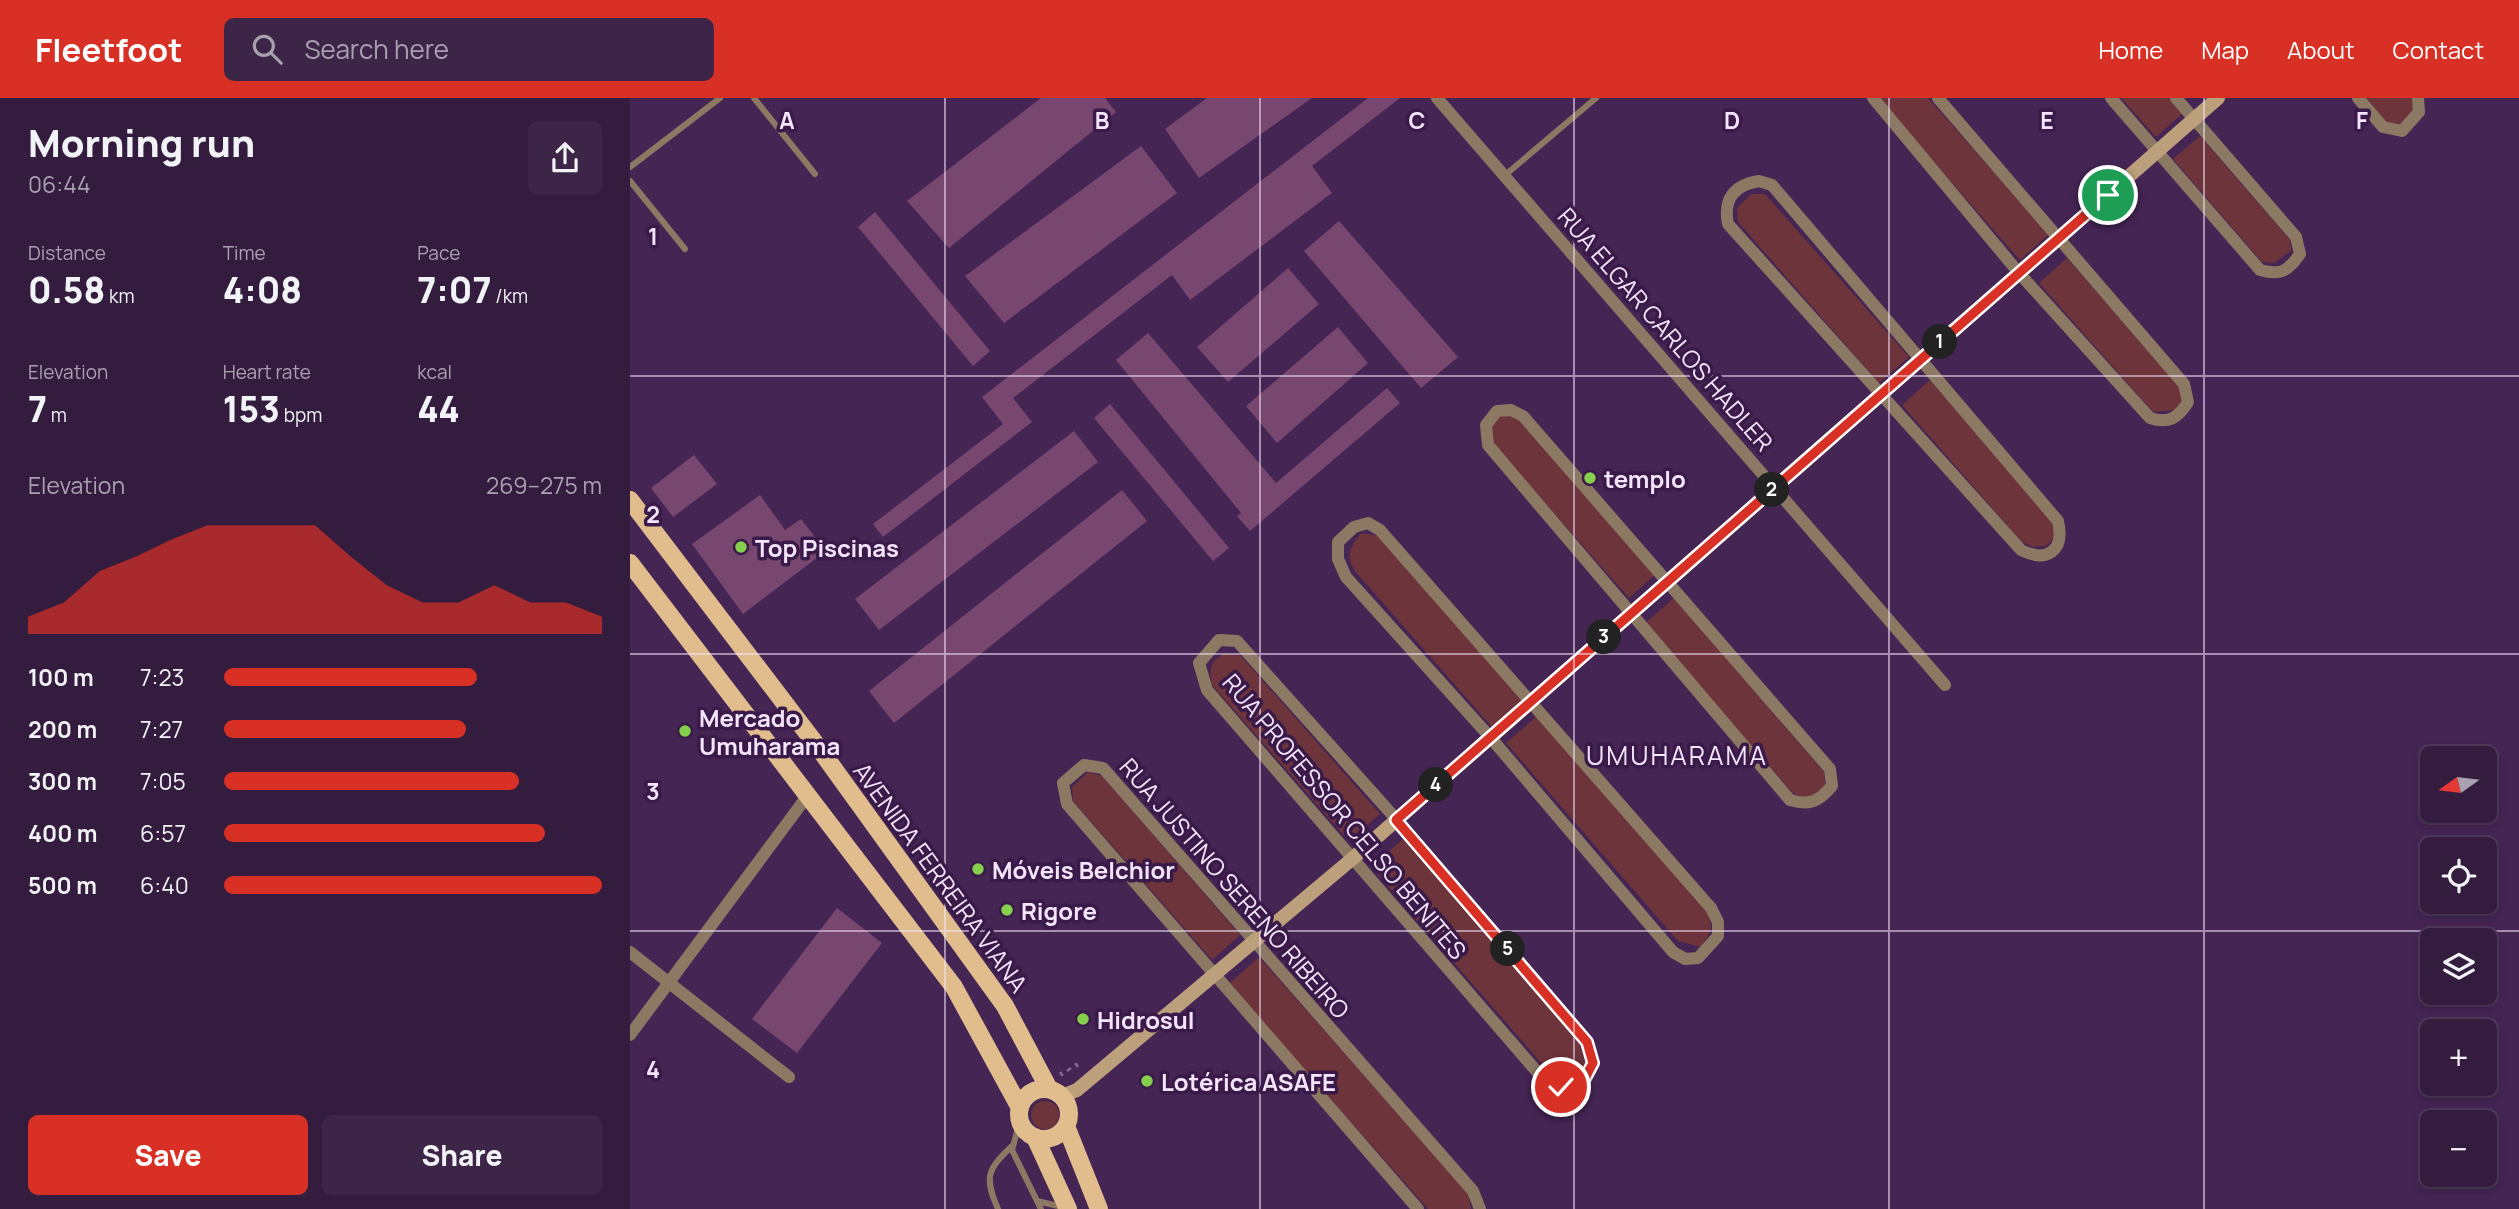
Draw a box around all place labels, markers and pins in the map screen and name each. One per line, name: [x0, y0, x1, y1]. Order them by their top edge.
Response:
pin: [2078, 165, 2138, 225]
pin: 1: [1922, 324, 1958, 360]
place label: templo: [1604, 462, 1686, 495]
marker: templo: [1582, 470, 1598, 486]
pin: 2: [1754, 472, 1790, 508]
place label: Top Piscinas: [755, 531, 899, 564]
marker: Top Piscinas: [733, 539, 749, 555]
pin: 3: [1586, 620, 1622, 654]
place label: Mercado Umuharama: [699, 701, 840, 762]
marker: Mercado Umuharama: [677, 723, 693, 739]
pin: 4: [1418, 768, 1454, 802]
place label: Móveis Belchior: [992, 853, 1175, 886]
marker: Móveis Belchior: [970, 861, 986, 877]
place label: Rigore: [1021, 894, 1097, 927]
marker: Rigore: [999, 902, 1015, 918]
pin: 5: [1490, 932, 1526, 966]
place label: Hidrosul: [1097, 1003, 1194, 1036]
marker: Hidrosul: [1075, 1011, 1091, 1027]
pin: [1531, 1057, 1591, 1117]
place label: Lotérica ASAFE: [1161, 1065, 1336, 1098]
marker: Lotérica ASAFE: [1139, 1073, 1155, 1089]

